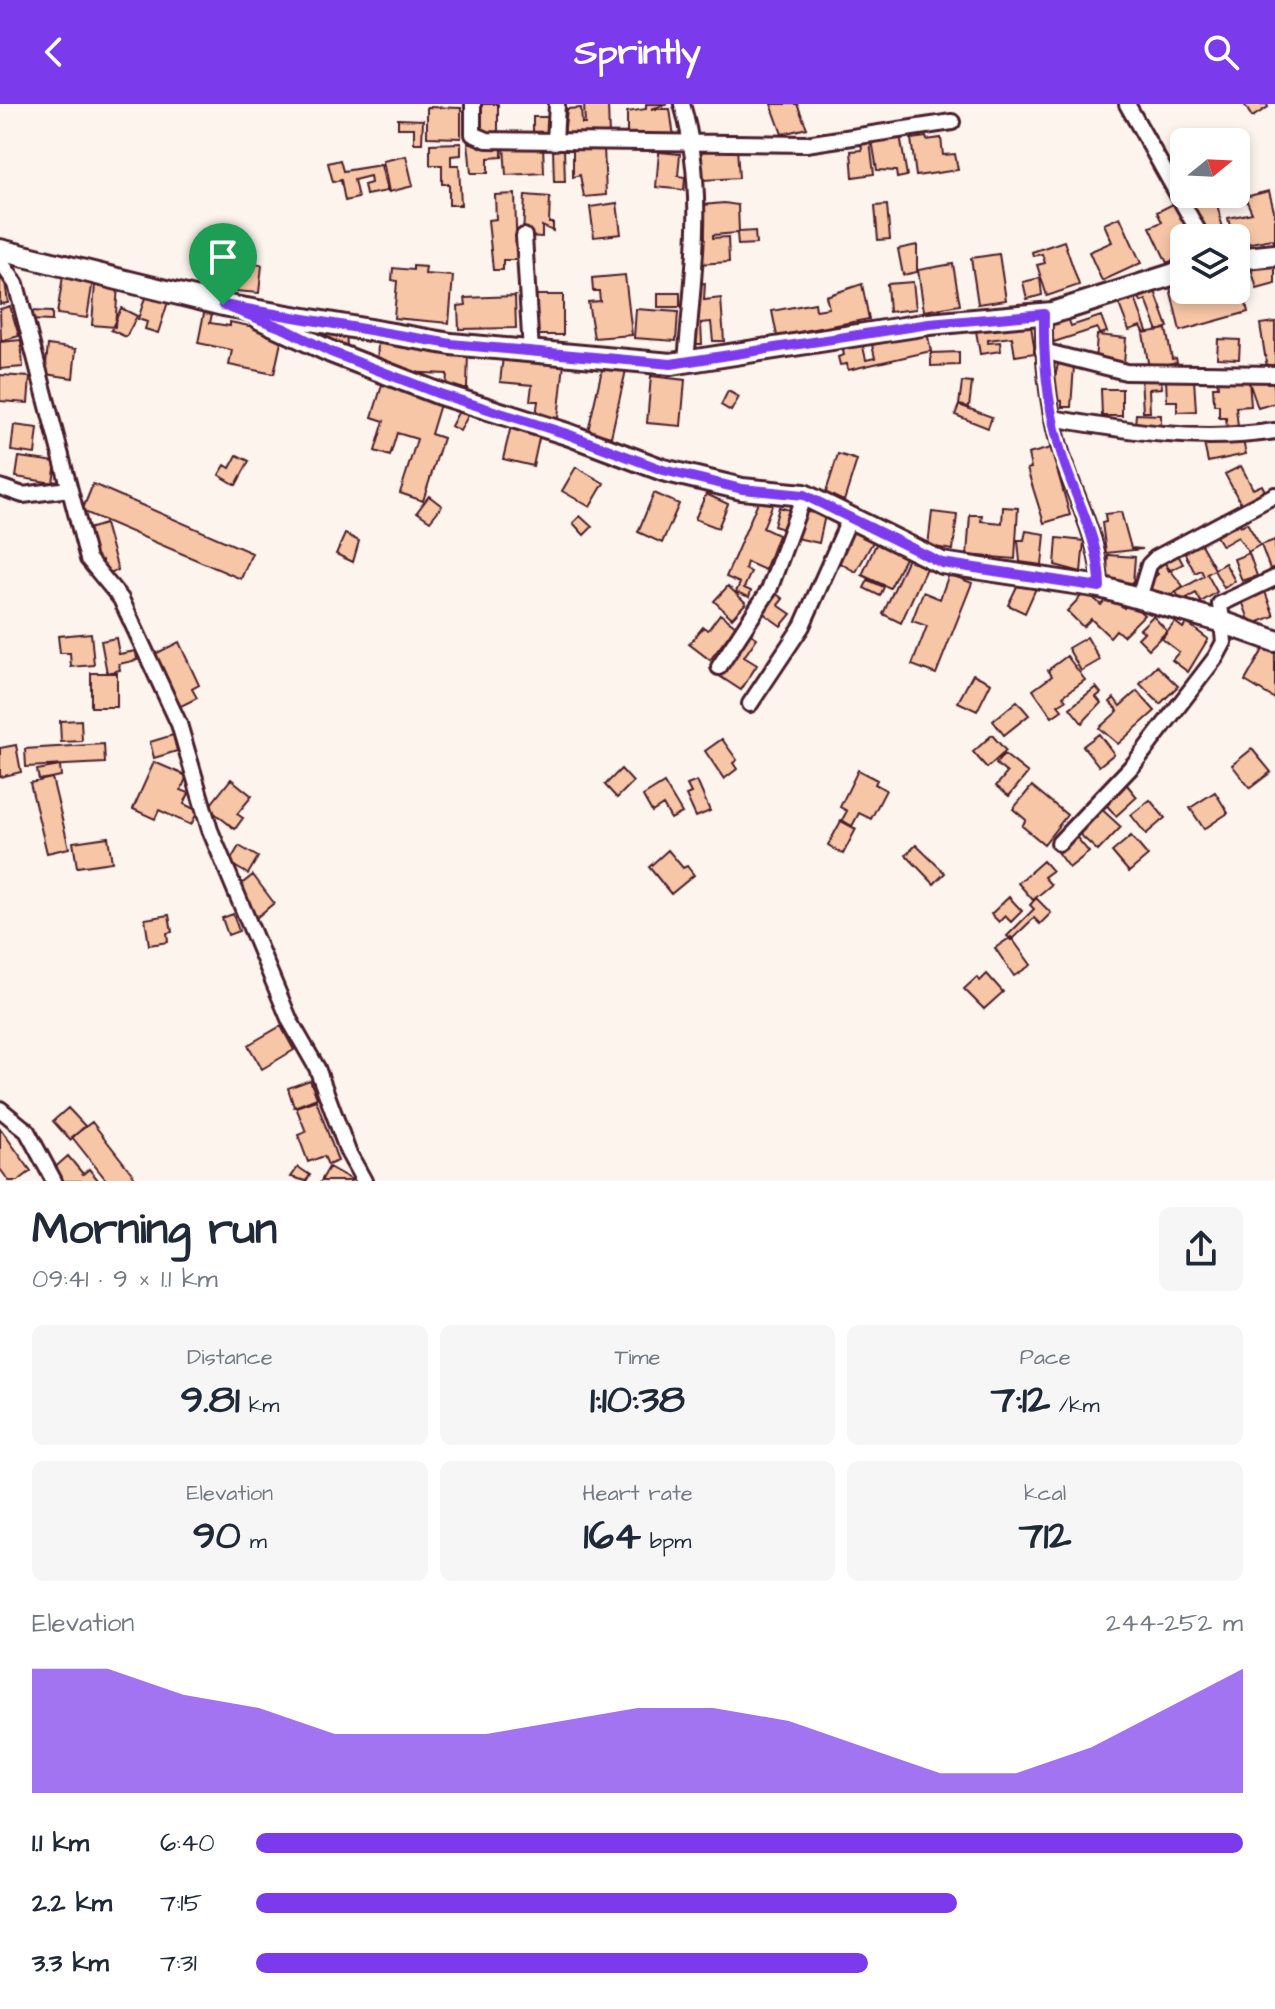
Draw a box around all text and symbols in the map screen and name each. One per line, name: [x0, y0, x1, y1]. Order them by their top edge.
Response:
text: Sprintly: [574, 27, 701, 78]
icon: back: [32, 30, 76, 74]
icon: search: [1199, 30, 1243, 74]
north arrow: [1170, 128, 1250, 208]
map controls: [1170, 128, 1250, 304]
pin: [189, 223, 257, 305]
button: layers: [1170, 224, 1250, 304]
icon: arrive: [201, 235, 245, 279]
text: Morning run: [32, 1200, 277, 1261]
button: share: [1159, 1207, 1243, 1291]
text: 09:41 · 9 × 1.1 km: [32, 1261, 218, 1297]
text: Distance: [187, 1342, 273, 1373]
text: Time: [614, 1342, 661, 1373]
text: Pace: [1020, 1342, 1071, 1373]
text: 9.81: [180, 1373, 240, 1428]
text: 1:10:38: [590, 1373, 685, 1428]
text: 7:12: [991, 1373, 1050, 1428]
text: km: [240, 1390, 279, 1421]
text: /km: [1050, 1390, 1100, 1421]
text: Elevation: [187, 1478, 273, 1509]
text: Heart rate: [582, 1478, 693, 1509]
text: kcal: [1024, 1478, 1066, 1509]
text: 90: [193, 1509, 241, 1564]
text: 164: [584, 1509, 641, 1564]
text: 712: [1019, 1509, 1071, 1564]
text: m: [241, 1526, 267, 1557]
text: bpm: [641, 1526, 691, 1557]
text: Elevation: [32, 1605, 134, 1641]
text: 244–252 m: [1106, 1605, 1243, 1641]
text: 1.1 km: [32, 1825, 89, 1861]
text: 6:40: [160, 1825, 215, 1861]
text: 2.2 km: [32, 1885, 112, 1921]
text: 7:15: [160, 1885, 202, 1921]
text: 3.3 km: [32, 1945, 109, 1981]
text: 7:31: [160, 1945, 197, 1981]

